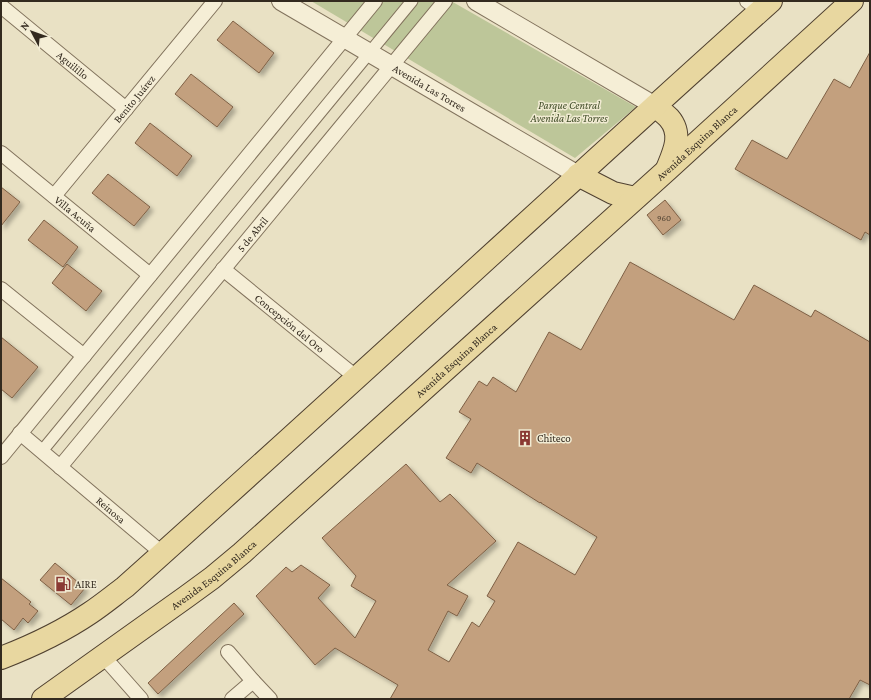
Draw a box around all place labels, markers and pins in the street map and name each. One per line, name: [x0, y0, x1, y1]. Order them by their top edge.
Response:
building icon: Chiteco: [516, 429, 534, 447]
place label: Chiteco: [537, 432, 571, 444]
fuel station icon: AIRE: [54, 575, 72, 593]
place label: AIRE: [75, 578, 97, 590]

